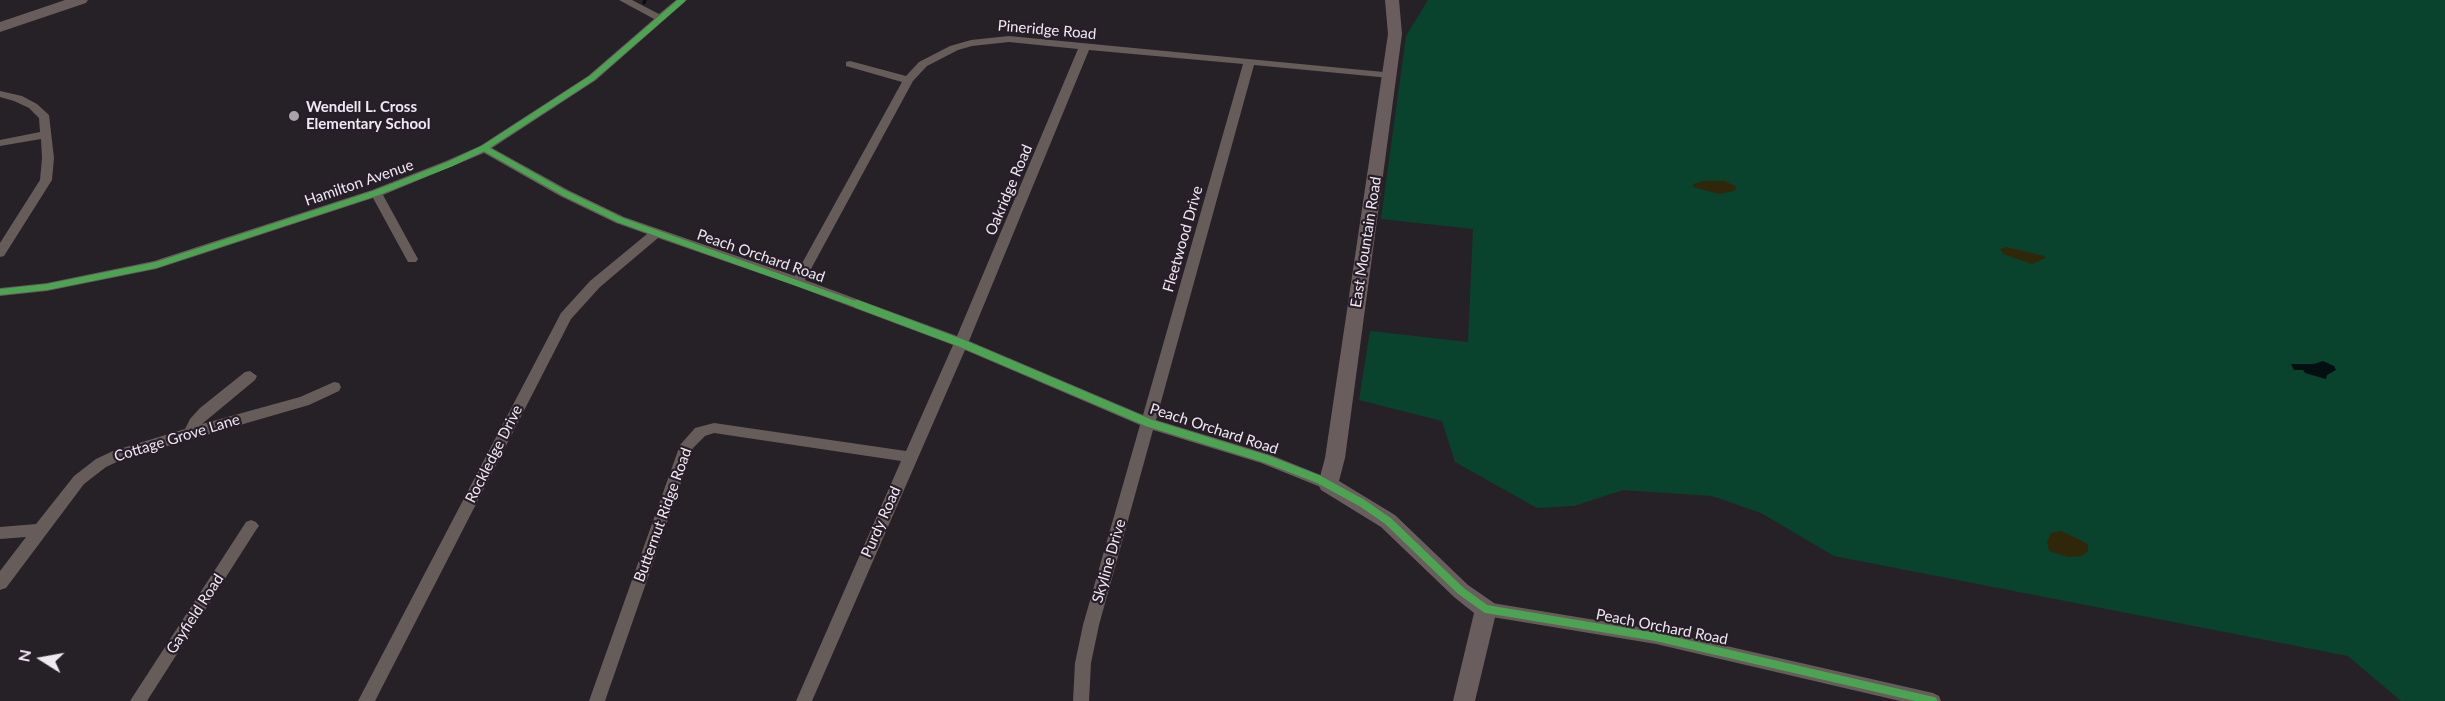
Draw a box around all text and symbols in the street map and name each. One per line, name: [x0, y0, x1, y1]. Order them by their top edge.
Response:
street label: Pineridge Road: [997, 17, 1097, 43]
place label: Wendell L. Cross Elementary School: [306, 98, 430, 133]
marker: Wendell L. Cross Elementary School: [287, 109, 301, 123]
street label: Oakridge Road: [982, 142, 1036, 238]
street label: Hamilton Avenue: [302, 156, 416, 210]
street label: East Mountain Road: [1347, 175, 1385, 309]
street label: Fleetwood Drive: [1159, 184, 1207, 294]
street label: Peach Orchard Road: [695, 226, 827, 286]
street label: Peach Orchard Road: [1147, 400, 1281, 458]
street label: Rockledge Drive: [462, 402, 526, 506]
street label: Cottage Grove Lane: [112, 410, 242, 466]
street label: Butternut Ridge Road: [630, 445, 696, 585]
street label: Purdy Road: [857, 484, 905, 560]
street label: Skyline Drive: [1088, 517, 1130, 605]
street label: Gayfield Road: [163, 571, 227, 657]
street label: Peach Orchard Road: [1594, 605, 1730, 649]
north arrow: [12, 629, 72, 689]
text: N: [13, 648, 34, 663]

